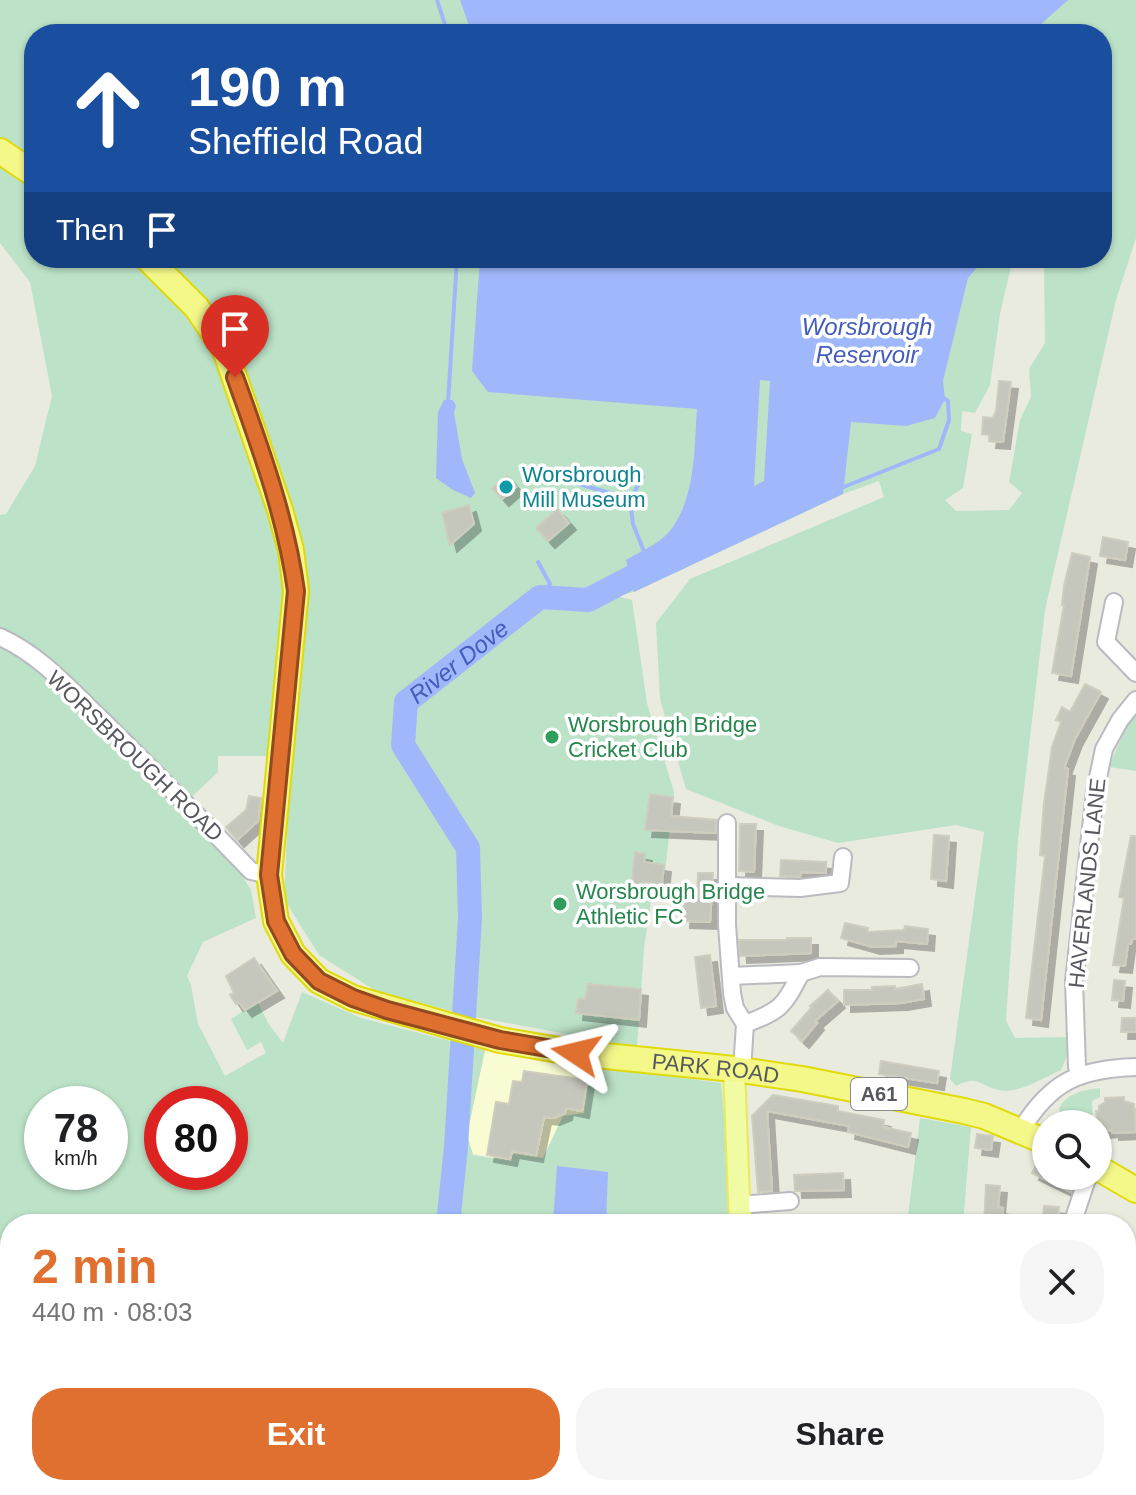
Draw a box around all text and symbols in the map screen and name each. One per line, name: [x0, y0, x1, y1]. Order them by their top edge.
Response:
text: 190 m: [188, 55, 347, 118]
icon: ahead: [56, 56, 160, 160]
text: Sheffield Road: [188, 121, 424, 162]
icon: arrive: [140, 208, 184, 252]
text: Then: [56, 213, 124, 246]
pin: [201, 295, 269, 377]
icon: arrive: [213, 307, 257, 351]
water label: Worsbrough Reservoir: [802, 313, 932, 368]
place label: Worsbrough Mill Museum: [522, 462, 645, 512]
marker: Worsbrough Mill Museum: [497, 478, 515, 496]
water label: River Dove: [403, 614, 513, 708]
street label: WORSBROUGH ROAD: [42, 665, 228, 847]
place label: Worsbrough Bridge Cricket Club: [568, 712, 757, 762]
marker: Worsbrough Bridge Cricket Club: [543, 728, 561, 746]
street label: HAVERLANDS LANE: [1064, 777, 1110, 989]
place label: Worsbrough Bridge Athletic FC: [576, 879, 765, 929]
marker: Worsbrough Bridge Athletic FC: [551, 895, 569, 913]
position arrow: [534, 1011, 618, 1095]
street label: PARK ROAD: [651, 1048, 781, 1088]
road number: A61: [851, 1078, 907, 1110]
speed limit sign: 80: [144, 1086, 248, 1190]
text: 78: [54, 1106, 98, 1150]
map controls: [1032, 1110, 1112, 1190]
button: search: [1032, 1110, 1112, 1190]
text: km/h: [54, 1147, 98, 1169]
text: 2 min: [32, 1240, 157, 1293]
button: close: [1020, 1240, 1104, 1324]
text: 440 m · 08:03: [32, 1297, 192, 1327]
button: Exit: [32, 1388, 560, 1480]
button: Share: [576, 1388, 1104, 1480]

